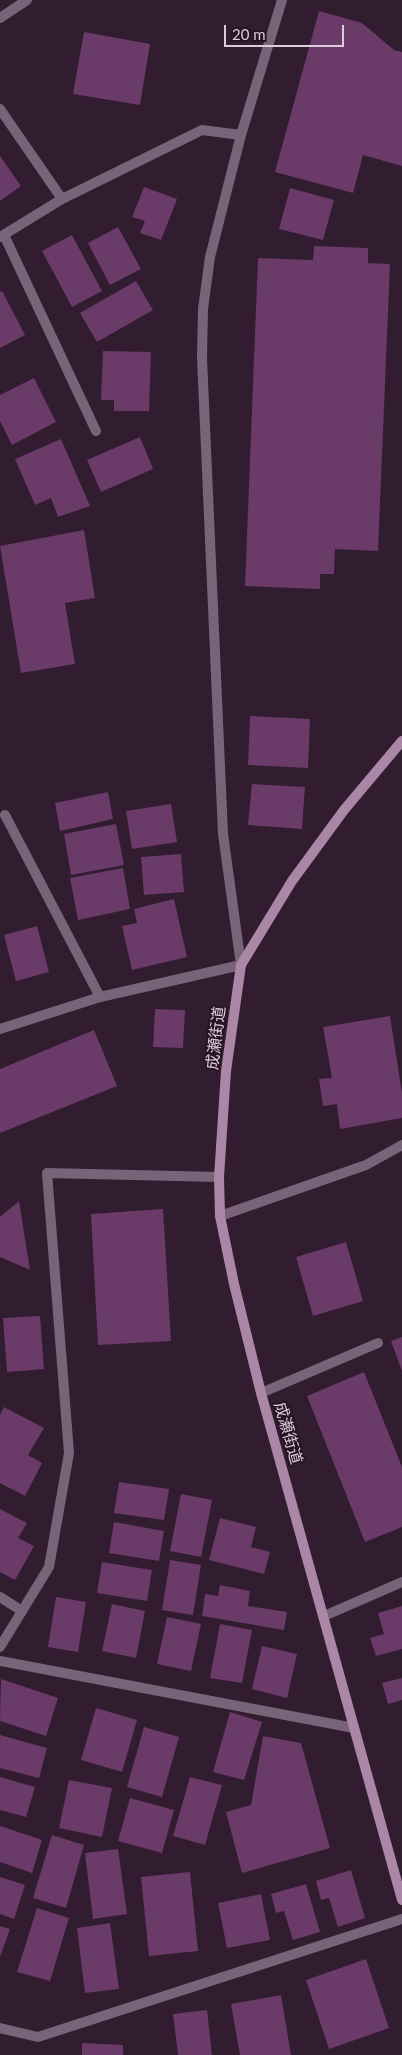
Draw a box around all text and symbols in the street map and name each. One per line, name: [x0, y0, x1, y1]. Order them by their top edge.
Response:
scale bar: [227, 15, 347, 47]
text: 20 m: [232, 25, 266, 43]
street label: 成瀬街道: [203, 1005, 229, 1071]
street label: 成瀬街道: [270, 1400, 306, 1466]

